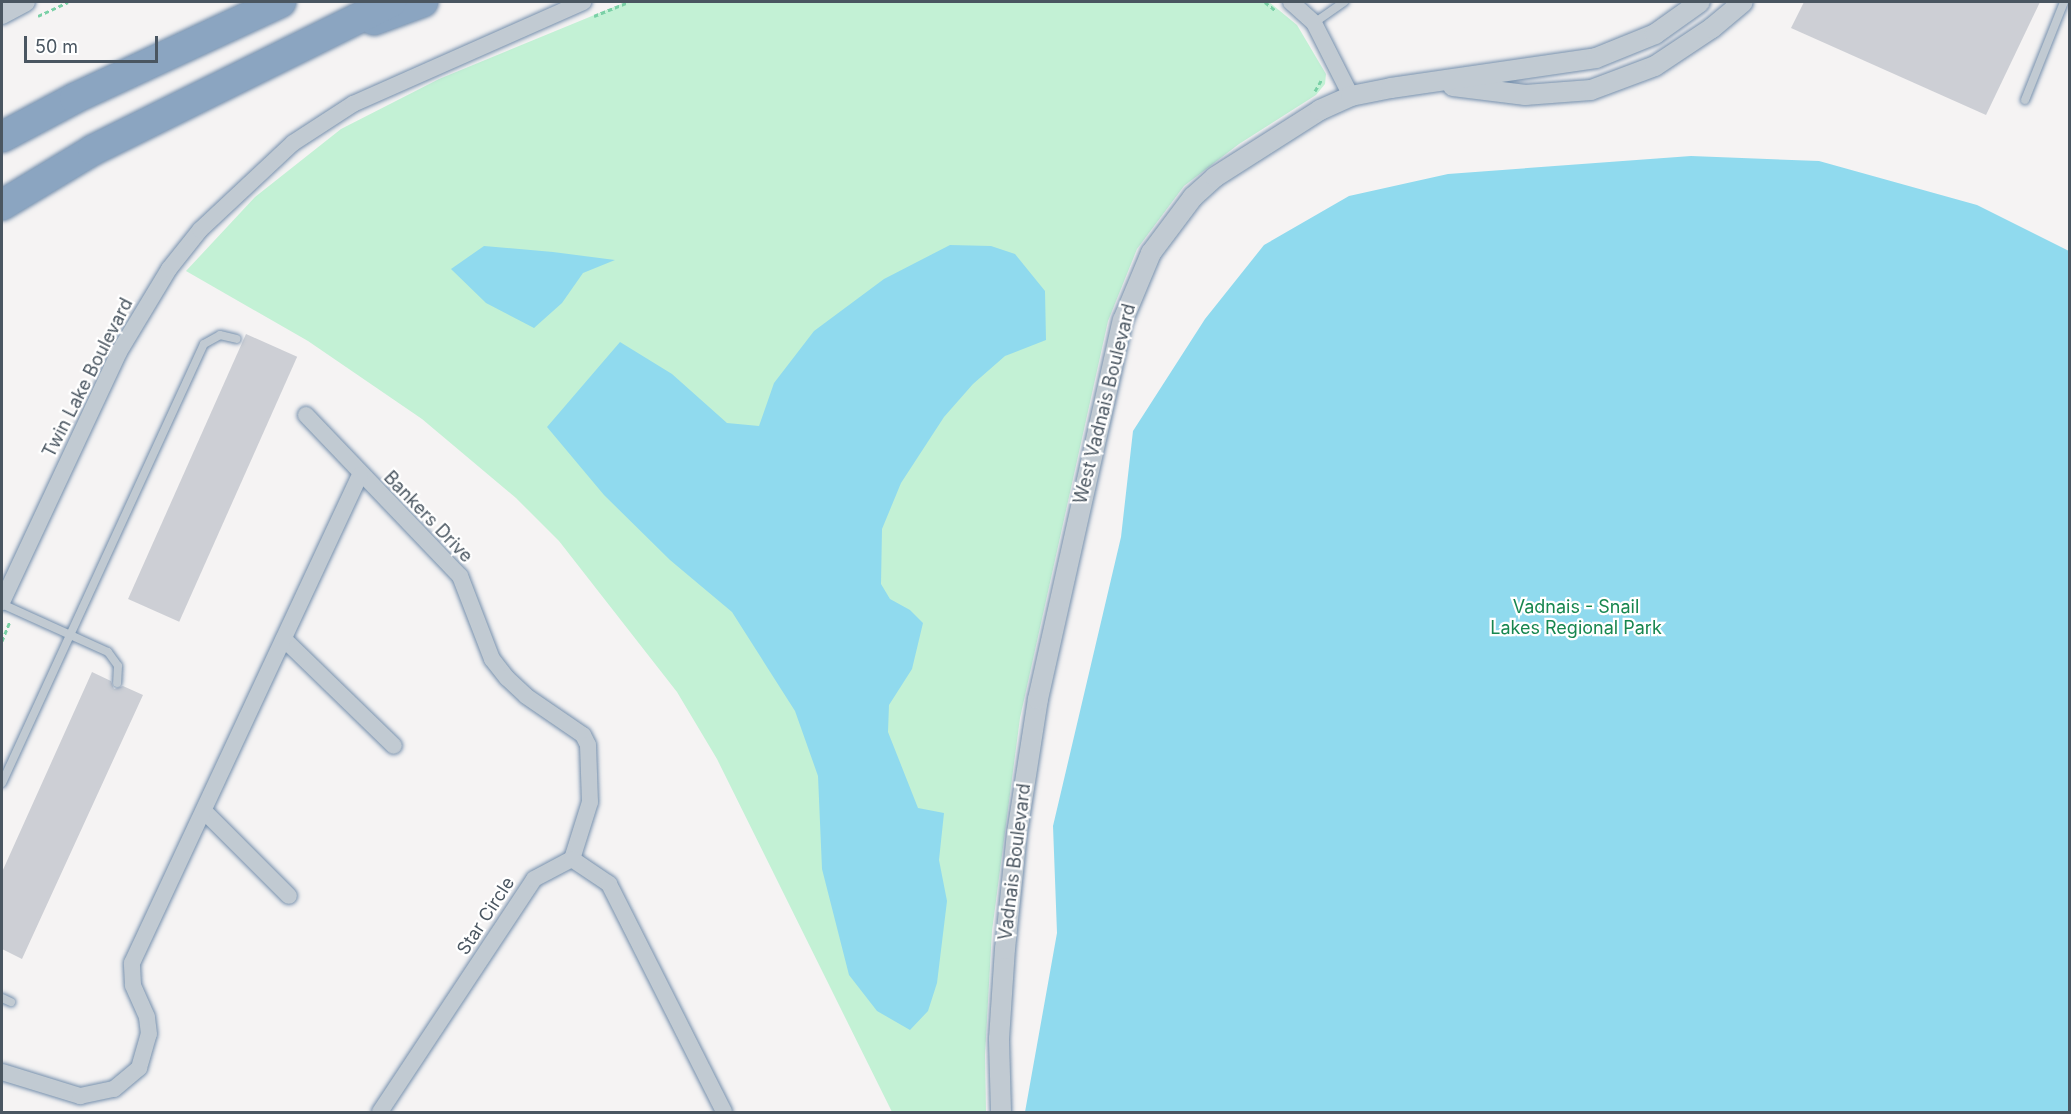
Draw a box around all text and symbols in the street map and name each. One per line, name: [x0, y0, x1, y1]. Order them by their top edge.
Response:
scale bar: [27, 24, 160, 62]
text: 50 m: [35, 36, 78, 57]
street label: Twin Lake Boulevard: [38, 295, 138, 461]
street label: West Vadnais Boulevard: [1070, 302, 1140, 506]
street label: Bankers Drive: [379, 467, 477, 567]
park label: Vadnais - Snail Lakes Regional Park: [1490, 597, 1662, 640]
street label: Vadnais Boulevard: [995, 782, 1035, 942]
street label: Star Circle: [453, 873, 519, 959]

